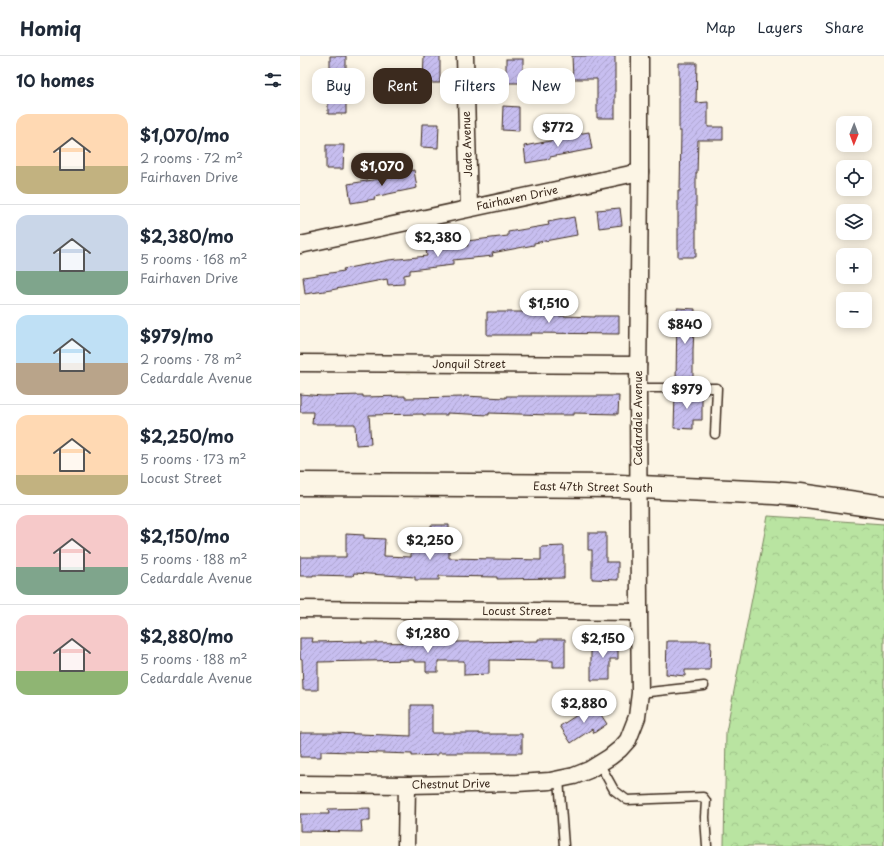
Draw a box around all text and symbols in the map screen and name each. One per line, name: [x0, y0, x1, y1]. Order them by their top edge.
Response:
text: Homiq: [20, 14, 81, 42]
text: Map: [706, 17, 736, 38]
text: Layers: [758, 17, 803, 38]
text: Share: [825, 17, 864, 38]
text: 10 homes: [16, 67, 94, 93]
chip: Buy: [312, 68, 365, 104]
chip: Rent: [373, 68, 432, 104]
chip: Filters: [440, 68, 509, 104]
chip: New: [517, 68, 575, 104]
icon: filters: [262, 69, 284, 91]
street label: Jade Avenue: [457, 111, 476, 177]
pin: $772: [534, 114, 582, 148]
north arrow: [836, 116, 872, 152]
map controls: [836, 116, 872, 328]
text: $772: [542, 117, 574, 136]
text: $1,070/mo: [140, 122, 229, 148]
icon: home: [48, 130, 96, 178]
text: 2 rooms · 72 m²: [140, 148, 243, 167]
pin: $1,070: [349, 153, 415, 187]
text: $1,070: [360, 156, 404, 175]
button: locate: [836, 160, 872, 196]
text: Fairhaven Drive: [140, 167, 238, 186]
street label: Fairhaven Drive: [474, 181, 559, 214]
button: layers: [836, 204, 872, 240]
text: $2,380/mo: [140, 223, 234, 249]
pin: $2,380: [405, 224, 471, 258]
text: $2,380: [414, 227, 462, 246]
icon: home: [48, 231, 96, 279]
button: +: [836, 248, 872, 284]
text: 5 rooms · 168 m²: [140, 249, 247, 268]
text: Fairhaven Drive: [140, 268, 238, 287]
pin: $1,510: [516, 290, 582, 324]
button: −: [836, 292, 872, 328]
text: $1,510: [529, 293, 569, 312]
pin: $840: [661, 311, 709, 345]
text: $840: [668, 314, 702, 333]
text: $979/mo: [140, 323, 213, 349]
icon: home: [48, 331, 96, 379]
text: 2 rooms · 78 m²: [140, 349, 242, 368]
street label: Jonquil Street: [432, 355, 506, 372]
text: Cedardale Avenue: [140, 368, 252, 387]
street label: Cedardale Avenue: [629, 371, 646, 465]
pin: $979: [663, 376, 711, 410]
text: $979: [671, 379, 703, 398]
text: $2,250/mo: [140, 423, 234, 449]
icon: home: [48, 431, 96, 479]
text: 5 rooms · 173 m²: [140, 449, 246, 468]
text: Locust Street: [140, 468, 222, 487]
street label: East 47th Street South: [533, 477, 653, 496]
text: $2,150/mo: [140, 523, 229, 549]
pin: $2,250: [397, 527, 463, 561]
text: $2,250: [406, 530, 454, 549]
icon: home: [48, 531, 96, 579]
text: 5 rooms · 188 m²: [140, 549, 248, 568]
text: Cedardale Avenue: [140, 568, 252, 587]
street label: Locust Street: [482, 602, 552, 619]
pin: $1,280: [395, 620, 461, 654]
text: $2,880/mo: [140, 623, 233, 649]
text: $1,280: [406, 623, 450, 642]
pin: $2,150: [570, 625, 636, 659]
text: $2,150: [581, 628, 625, 647]
icon: home: [48, 631, 96, 679]
text: 5 rooms · 188 m²: [140, 649, 248, 668]
text: Cedardale Avenue: [140, 668, 252, 687]
pin: $2,880: [551, 690, 617, 724]
text: $2,880: [561, 693, 607, 712]
street label: Chestnut Drive: [411, 774, 491, 793]

